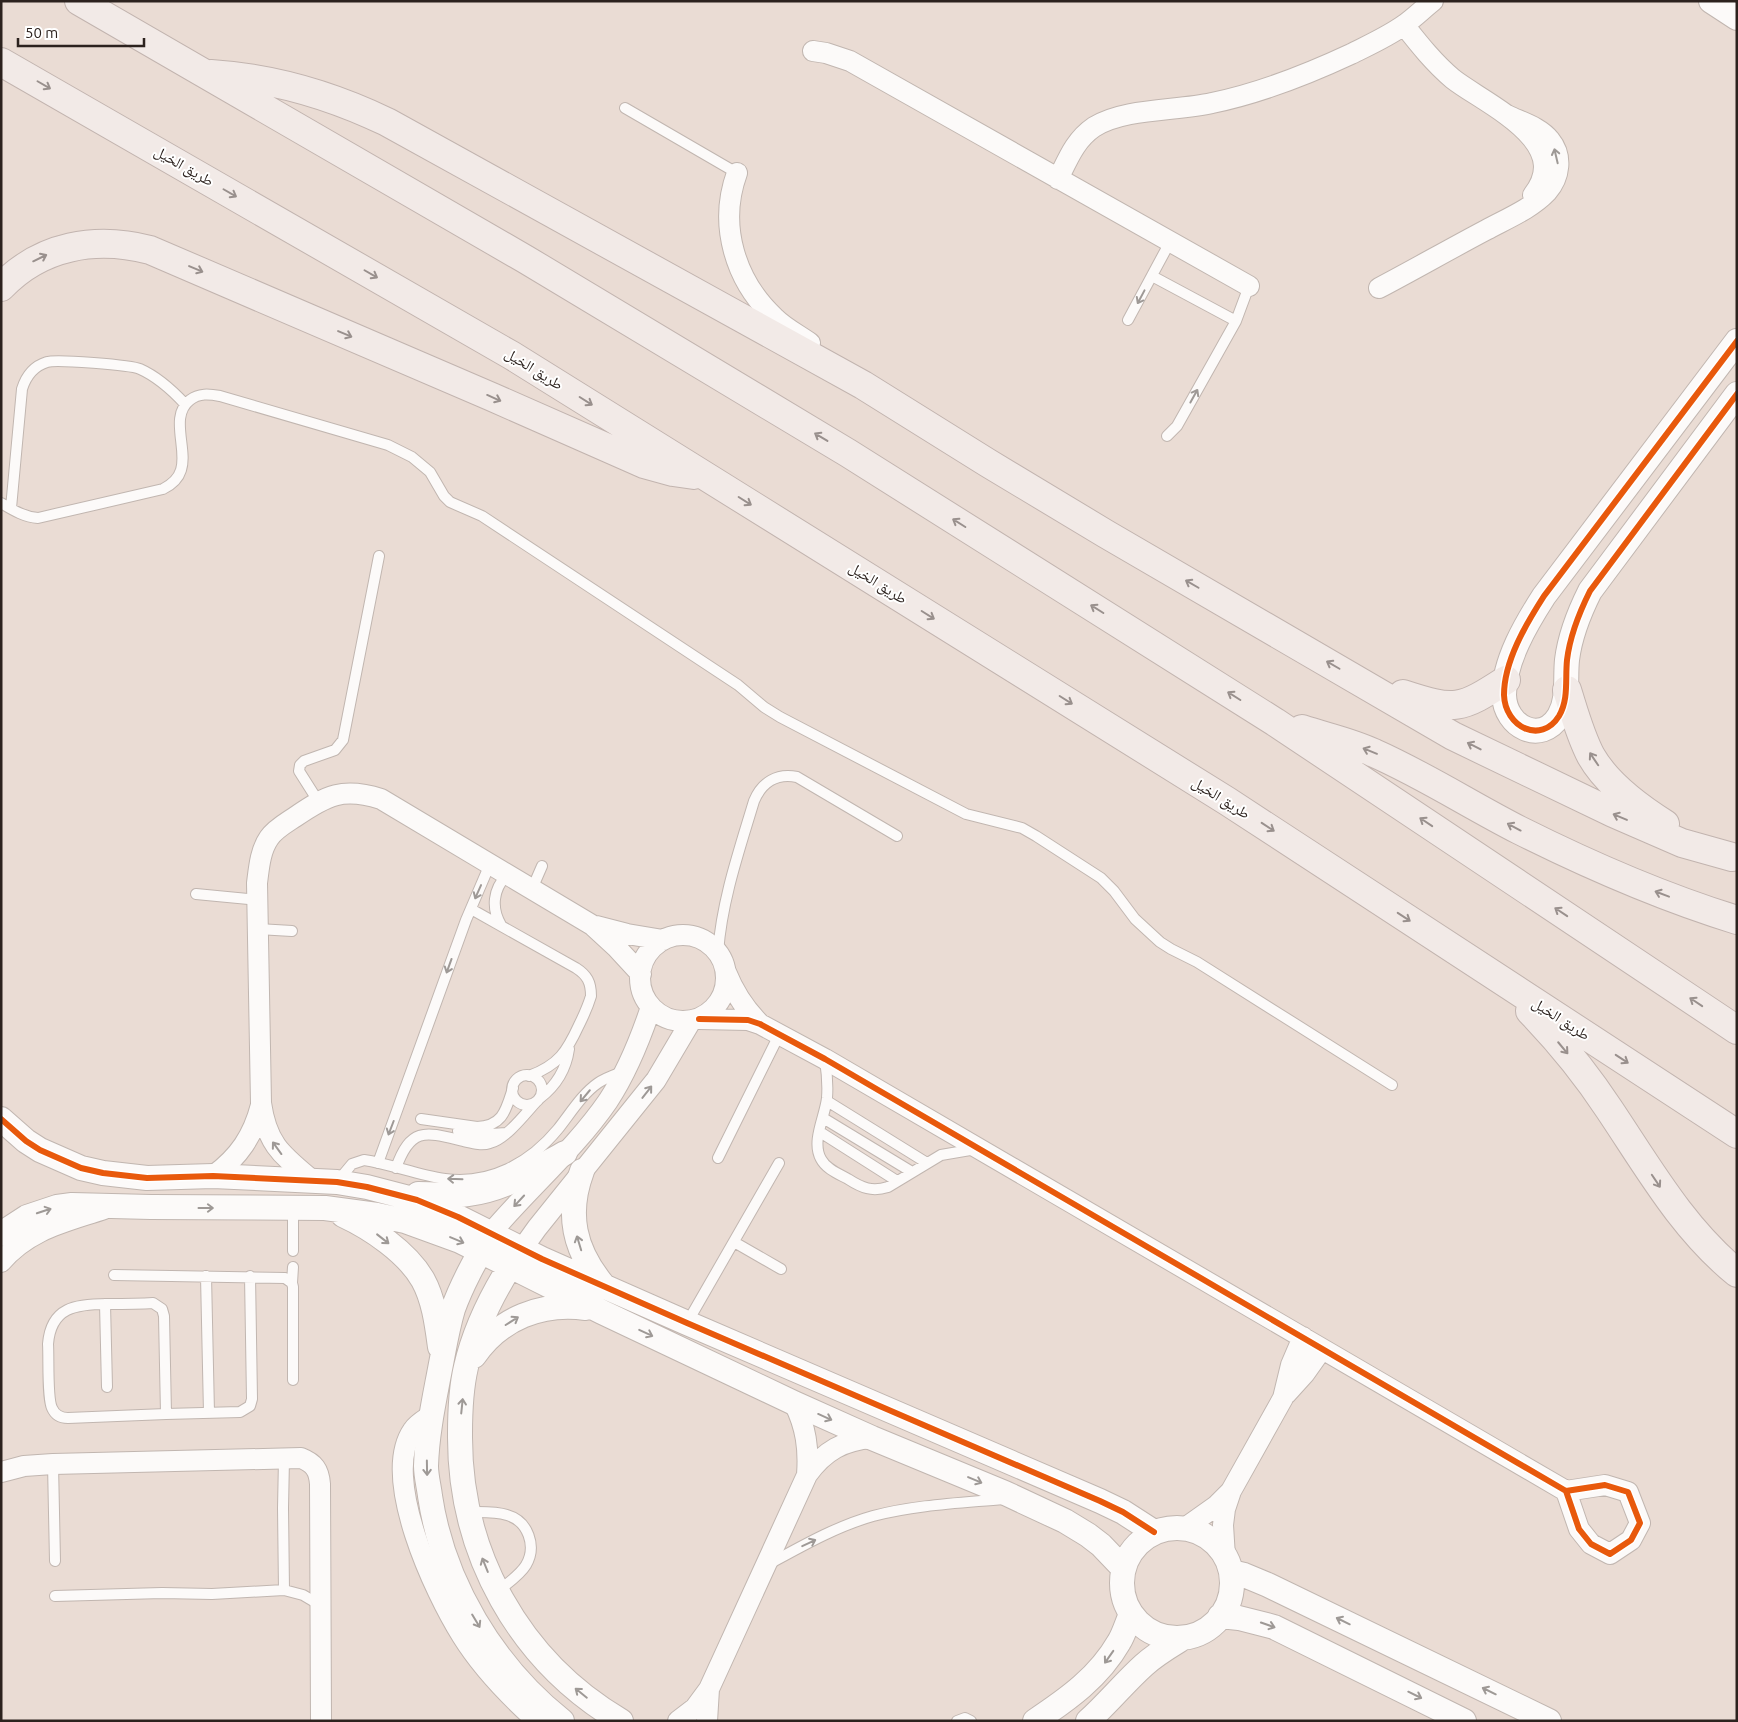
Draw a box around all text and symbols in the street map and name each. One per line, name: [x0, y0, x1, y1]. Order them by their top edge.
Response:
scale bar: [18, 15, 144, 47]
text: 50 m: [25, 24, 58, 41]
one-way arrow: [36, 81, 50, 91]
street label: طريق الخيل: [151, 142, 217, 191]
one-way arrow: [1551, 148, 1560, 164]
one-way arrow: [223, 188, 237, 198]
one-way arrow: [32, 253, 47, 262]
one-way arrow: [188, 265, 203, 275]
one-way arrow: [363, 269, 377, 279]
one-way arrow: [1136, 289, 1146, 304]
one-way arrow: [337, 329, 352, 339]
street label: طريق الخيل: [501, 344, 566, 395]
one-way arrow: [1190, 389, 1199, 404]
one-way arrow: [486, 393, 501, 403]
one-way arrow: [578, 397, 592, 407]
one-way arrow: [815, 431, 829, 441]
one-way arrow: [738, 496, 752, 506]
one-way arrow: [952, 517, 966, 528]
street label: طريق الخيل: [845, 558, 910, 609]
one-way arrow: [1186, 578, 1200, 588]
one-way arrow: [1090, 604, 1104, 614]
one-way arrow: [920, 610, 934, 620]
one-way arrow: [1327, 660, 1341, 670]
one-way arrow: [1228, 690, 1242, 700]
one-way arrow: [1058, 696, 1072, 706]
one-way arrow: [1467, 741, 1482, 750]
one-way arrow: [1363, 746, 1378, 756]
one-way arrow: [1589, 752, 1599, 766]
street label: طريق الخيل: [1188, 773, 1253, 824]
one-way arrow: [1613, 811, 1628, 821]
one-way arrow: [1419, 817, 1433, 827]
one-way arrow: [1507, 822, 1522, 831]
one-way arrow: [1261, 823, 1275, 833]
one-way arrow: [473, 884, 483, 899]
one-way arrow: [1655, 888, 1670, 898]
one-way arrow: [1554, 907, 1568, 917]
one-way arrow: [1397, 911, 1411, 922]
one-way arrow: [444, 958, 454, 974]
street label: طريق الخيل: [1528, 994, 1593, 1045]
one-way arrow: [1689, 997, 1703, 1008]
one-way arrow: [1557, 1041, 1568, 1054]
one-way arrow: [1615, 1054, 1629, 1064]
one-way arrow: [641, 1086, 652, 1099]
one-way arrow: [580, 1089, 591, 1102]
one-way arrow: [386, 1120, 395, 1135]
one-way arrow: [272, 1141, 282, 1155]
one-way arrow: [1651, 1174, 1661, 1188]
one-way arrow: [447, 1175, 463, 1184]
one-way arrow: [513, 1195, 525, 1207]
one-way arrow: [197, 1203, 213, 1213]
one-way arrow: [36, 1206, 51, 1215]
one-way arrow: [376, 1234, 389, 1245]
one-way arrow: [449, 1235, 464, 1245]
one-way arrow: [573, 1236, 583, 1252]
one-way arrow: [505, 1315, 519, 1326]
one-way arrow: [639, 1328, 654, 1338]
one-way arrow: [457, 1398, 467, 1414]
one-way arrow: [817, 1412, 832, 1422]
one-way arrow: [422, 1459, 432, 1475]
one-way arrow: [967, 1476, 982, 1486]
one-way arrow: [801, 1538, 816, 1547]
one-way arrow: [480, 1558, 489, 1573]
one-way arrow: [471, 1613, 481, 1627]
one-way arrow: [1336, 1616, 1351, 1625]
one-way arrow: [1260, 1621, 1275, 1630]
one-way arrow: [1104, 1650, 1114, 1664]
one-way arrow: [1482, 1686, 1497, 1696]
one-way arrow: [575, 1688, 588, 1699]
one-way arrow: [1407, 1691, 1422, 1701]

